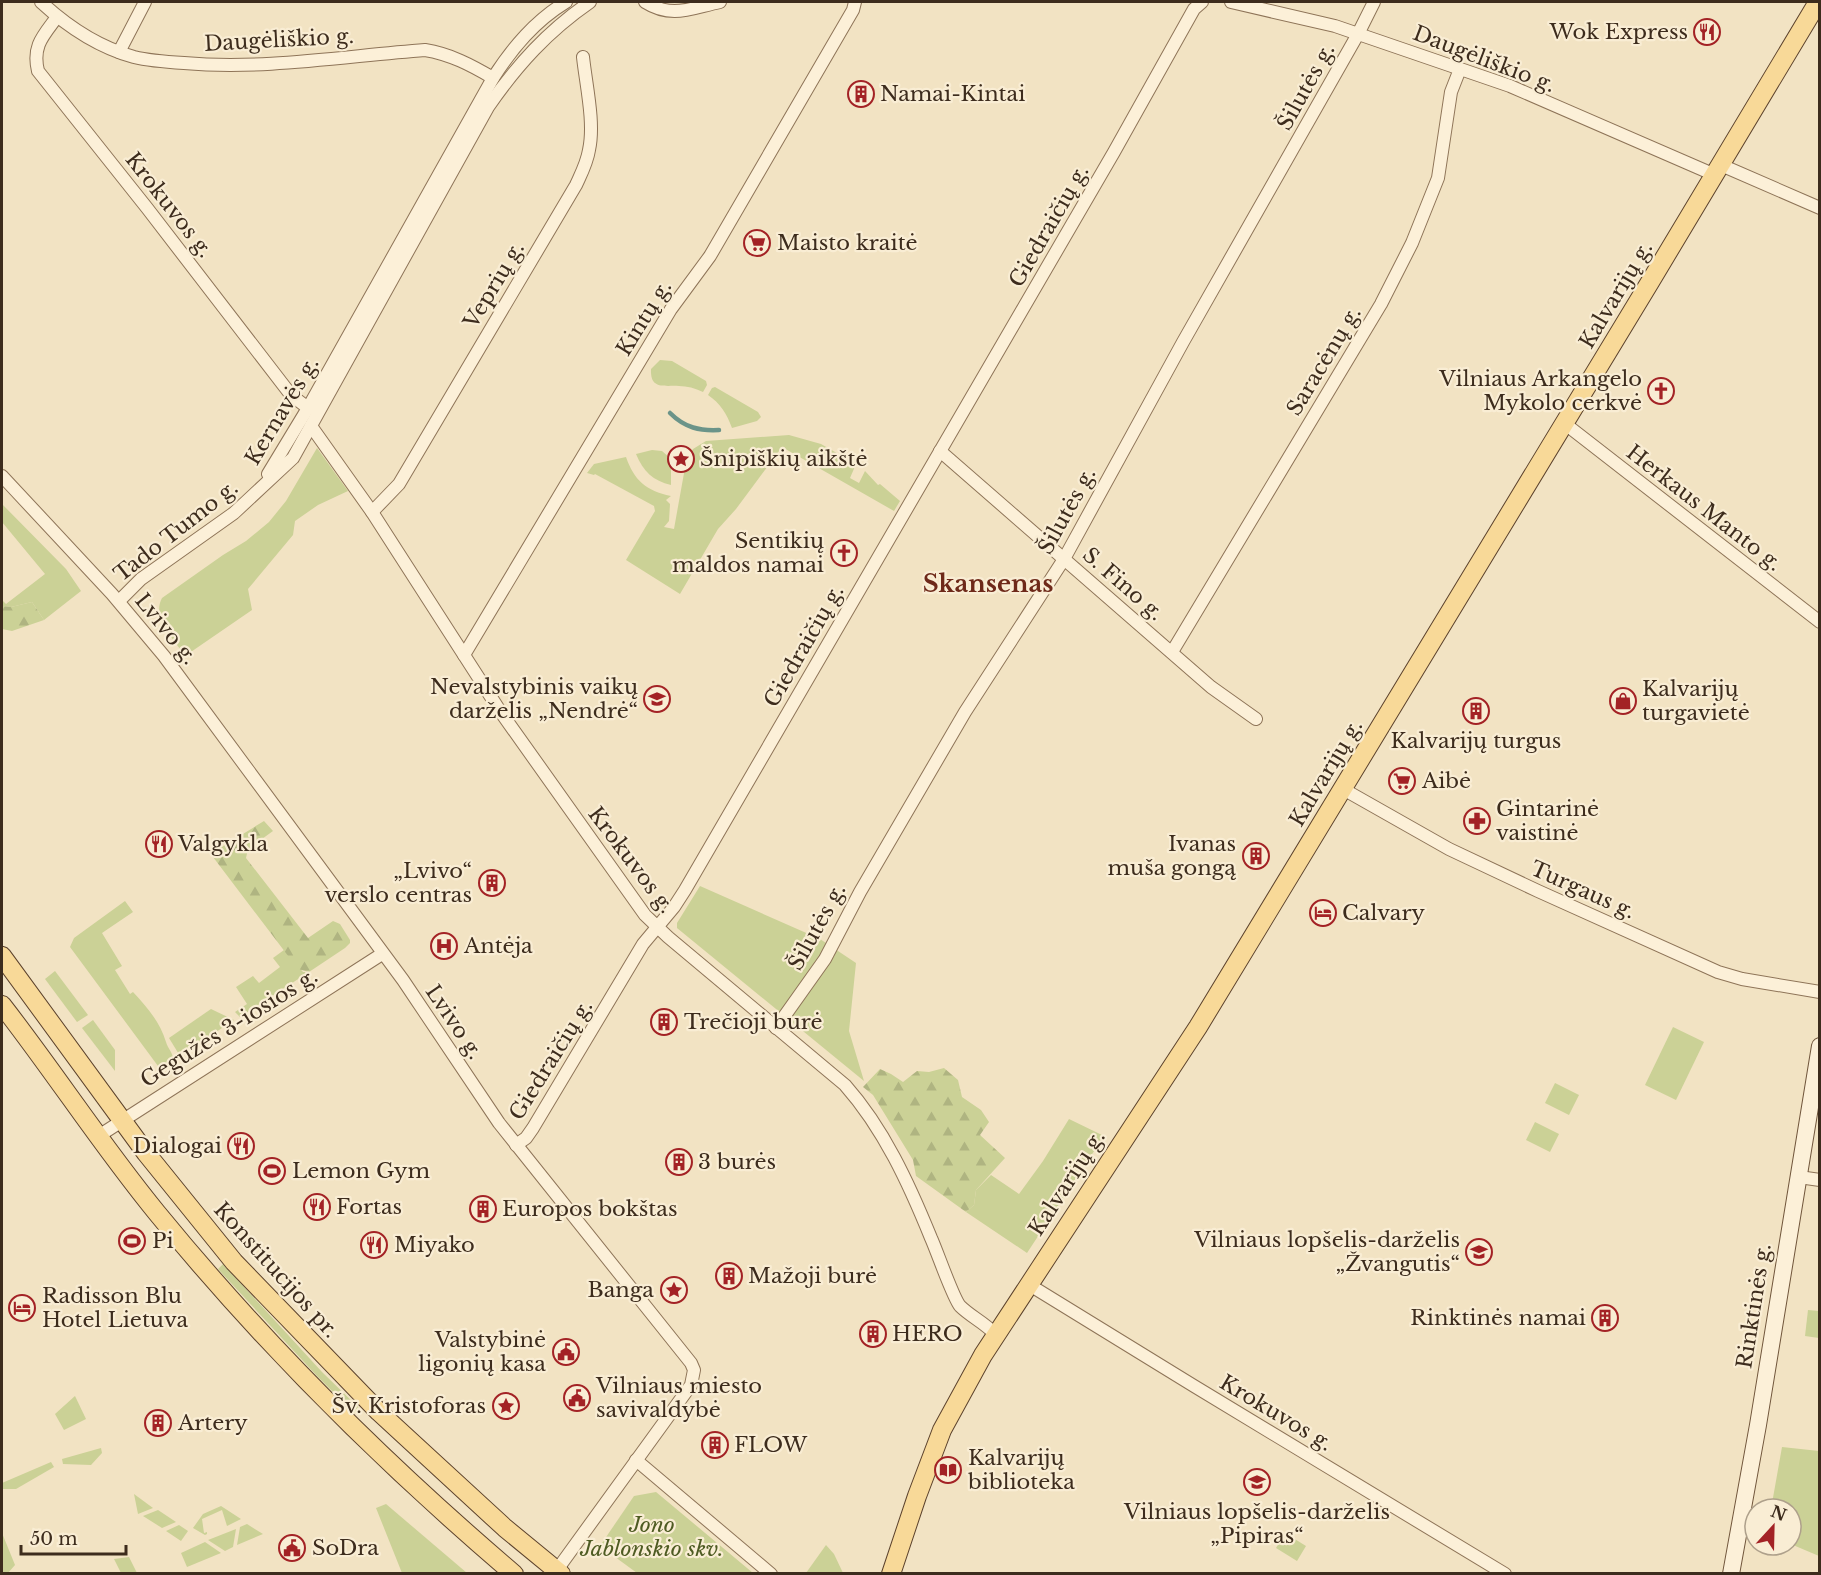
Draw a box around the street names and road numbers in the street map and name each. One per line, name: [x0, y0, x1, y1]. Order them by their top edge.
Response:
street label: Daugėliškio g.: [1409, 20, 1559, 98]
street label: Daugėliškio g.: [203, 23, 355, 57]
street label: Šilutės g.: [1272, 39, 1340, 135]
street label: Krokuvos g.: [120, 147, 218, 263]
street label: Giedraičių g.: [1003, 160, 1095, 292]
street label: Veprių g.: [458, 237, 530, 334]
street label: Kalvarijų g.: [1574, 237, 1658, 353]
street label: Kintų g.: [611, 275, 677, 361]
street label: Saracėnų g.: [1281, 302, 1367, 420]
street label: Kernavės g.: [240, 352, 324, 470]
street label: Herkaus Manto g.: [1621, 439, 1787, 577]
street label: Šilutės g.: [1033, 463, 1101, 559]
street label: Tado Tumo g.: [109, 475, 243, 587]
street label: S. Fino g.: [1077, 542, 1169, 626]
street label: Giedraičių g.: [758, 580, 850, 712]
street label: Lvivo g.: [129, 588, 203, 670]
street label: Kalvarijų g.: [1284, 715, 1368, 831]
street label: Krokuvos g.: [583, 802, 679, 918]
street label: Turgaus g.: [1527, 855, 1639, 925]
street label: Šilutės g.: [783, 879, 851, 975]
street label: Gegužės 3-iosios g.: [136, 963, 322, 1093]
street label: Lvivo g.: [420, 980, 488, 1064]
street label: Giedraičių g.: [504, 995, 598, 1125]
street label: Kalvarijų g.: [1023, 1125, 1111, 1241]
street label: Konstitucijos pr.: [208, 1197, 344, 1343]
street label: Rinktinės g.: [1731, 1242, 1777, 1370]
street label: Krokuvos g.: [1215, 1369, 1337, 1457]

